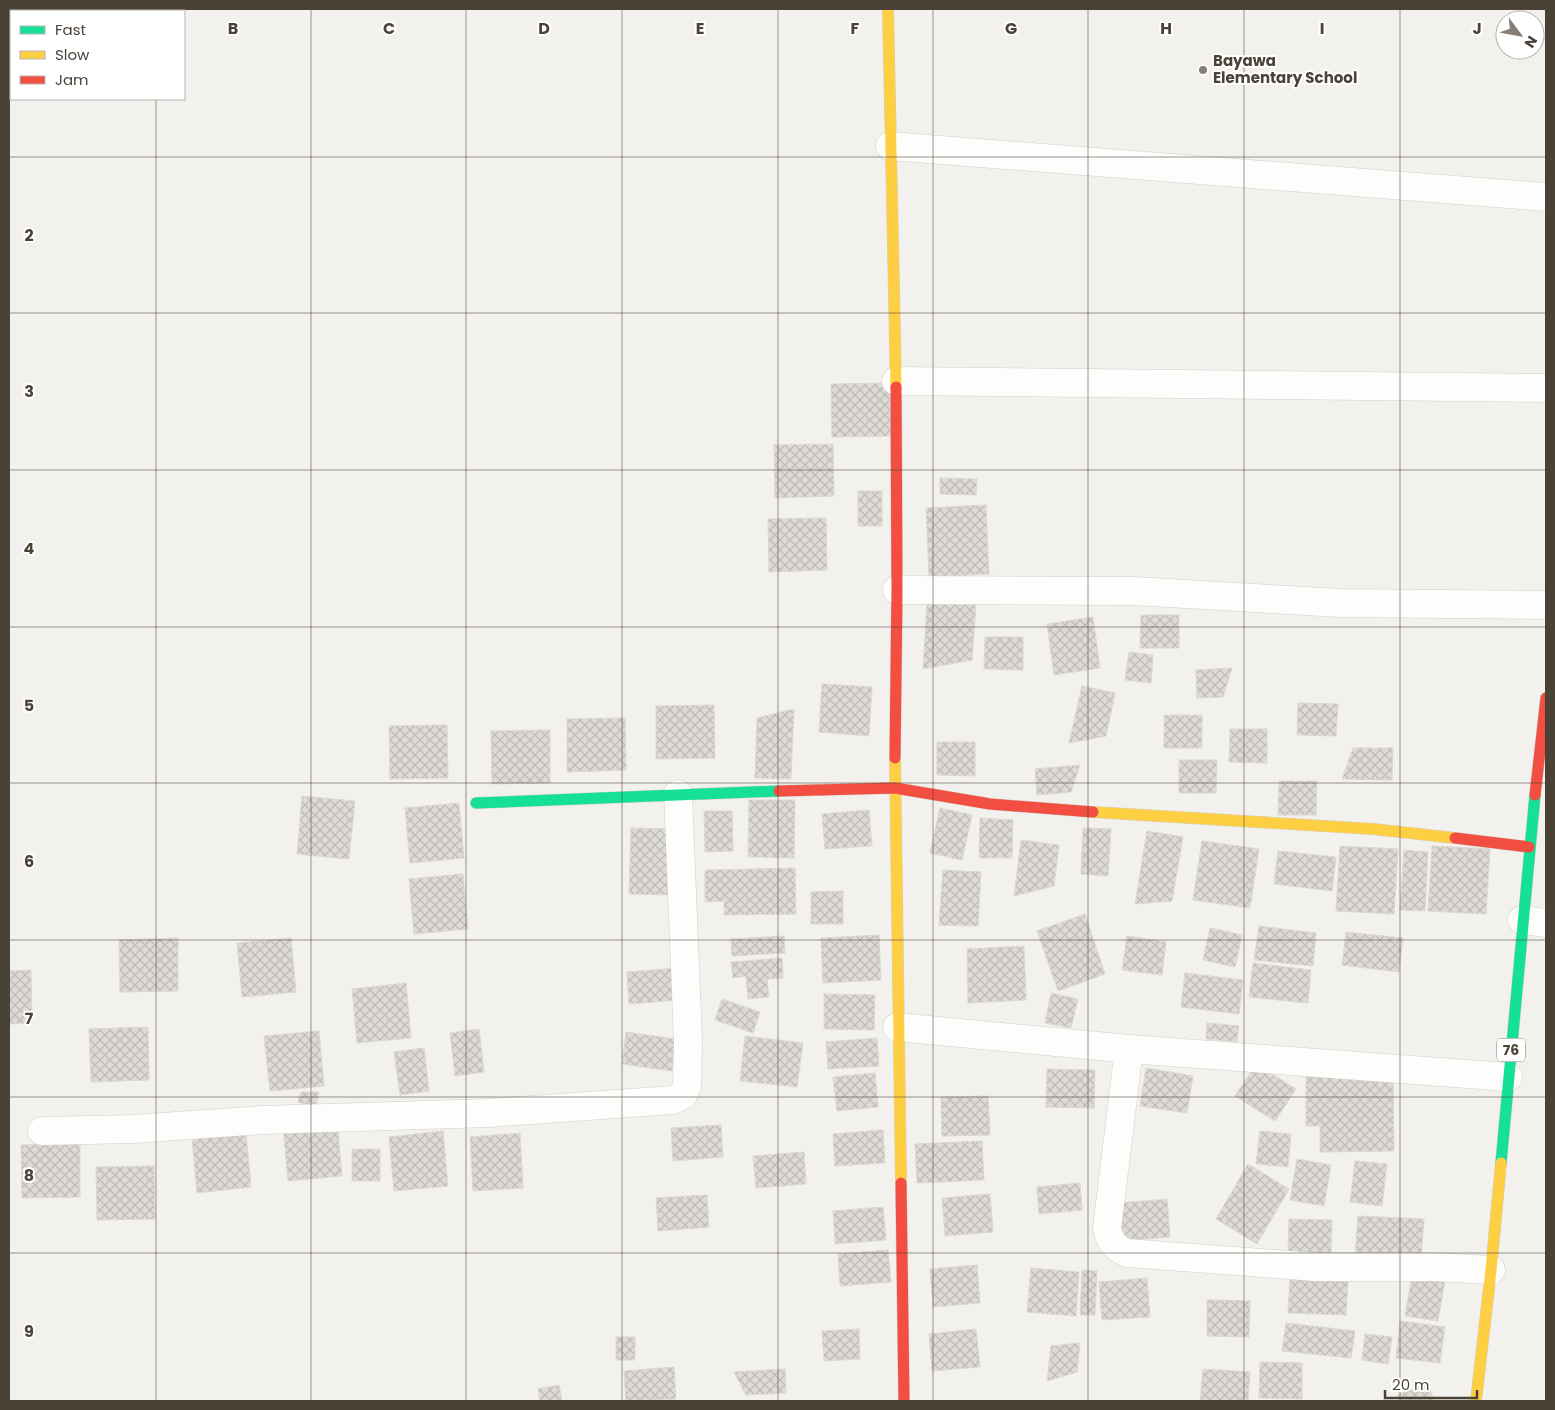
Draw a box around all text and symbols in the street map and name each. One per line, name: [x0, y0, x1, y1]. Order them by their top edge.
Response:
legend: [10, 10, 185, 100]
north arrow: [1495, 10, 1545, 60]
text: B: [228, 17, 238, 40]
text: C: [383, 17, 395, 40]
text: D: [538, 17, 550, 40]
text: E: [696, 17, 704, 40]
text: F: [851, 17, 860, 40]
text: G: [1005, 17, 1017, 40]
text: H: [1160, 17, 1172, 40]
text: I: [1320, 17, 1324, 40]
text: J: [1472, 17, 1482, 40]
text: Fast: [55, 19, 86, 40]
text: N: [1520, 32, 1542, 52]
text: Slow: [55, 44, 90, 65]
place label: Bayawa Elementary School: [1213, 50, 1357, 88]
marker: Bayawa Elementary School: [1197, 64, 1209, 76]
text: Jam: [55, 69, 89, 90]
text: 2: [24, 224, 34, 247]
text: 3: [24, 380, 34, 403]
text: 4: [24, 537, 35, 560]
text: 5: [24, 694, 34, 717]
text: 6: [24, 850, 34, 873]
text: 7: [25, 1007, 34, 1030]
road number: 76: [1497, 1038, 1525, 1062]
text: 8: [24, 1164, 34, 1187]
text: 9: [24, 1320, 34, 1343]
scale bar: [1385, 1368, 1478, 1400]
text: 20 m: [1392, 1374, 1430, 1395]

